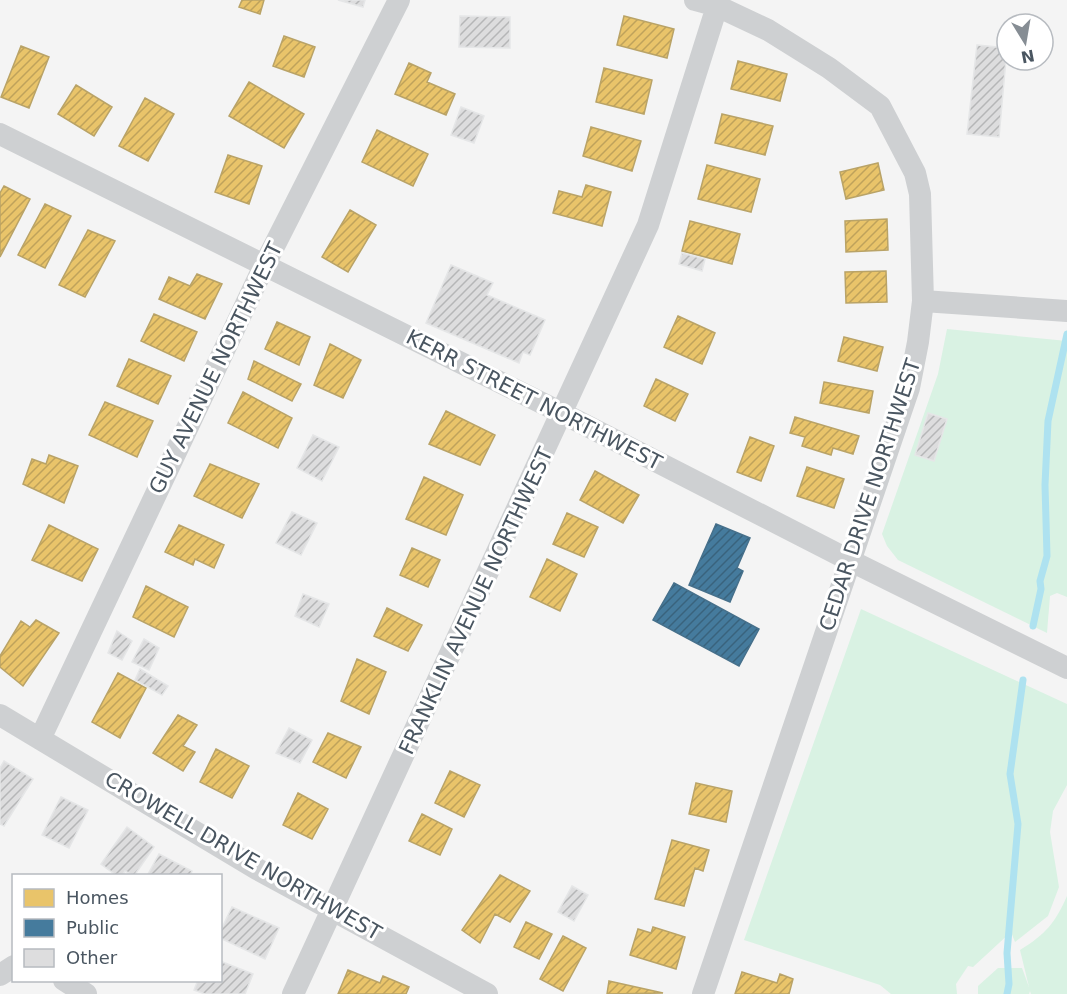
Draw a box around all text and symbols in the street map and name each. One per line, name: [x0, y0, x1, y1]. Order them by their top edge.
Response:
north arrow: [995, 12, 1055, 72]
text: N: [1019, 46, 1036, 67]
street label: GUY AVENUE NORTHWEST: [145, 238, 288, 498]
street label: KERR STREET NORTHWEST: [402, 325, 666, 475]
street label: CEDAR DRIVE NORTHWEST: [815, 356, 925, 634]
street label: FRANKLIN AVENUE NORTHWEST: [394, 444, 558, 758]
street label: CROWELL DRIVE NORTHWEST: [100, 767, 386, 945]
legend: [12, 874, 222, 982]
text: Homes: [66, 887, 129, 908]
text: Public: [66, 917, 119, 938]
text: Other: [66, 947, 118, 968]

